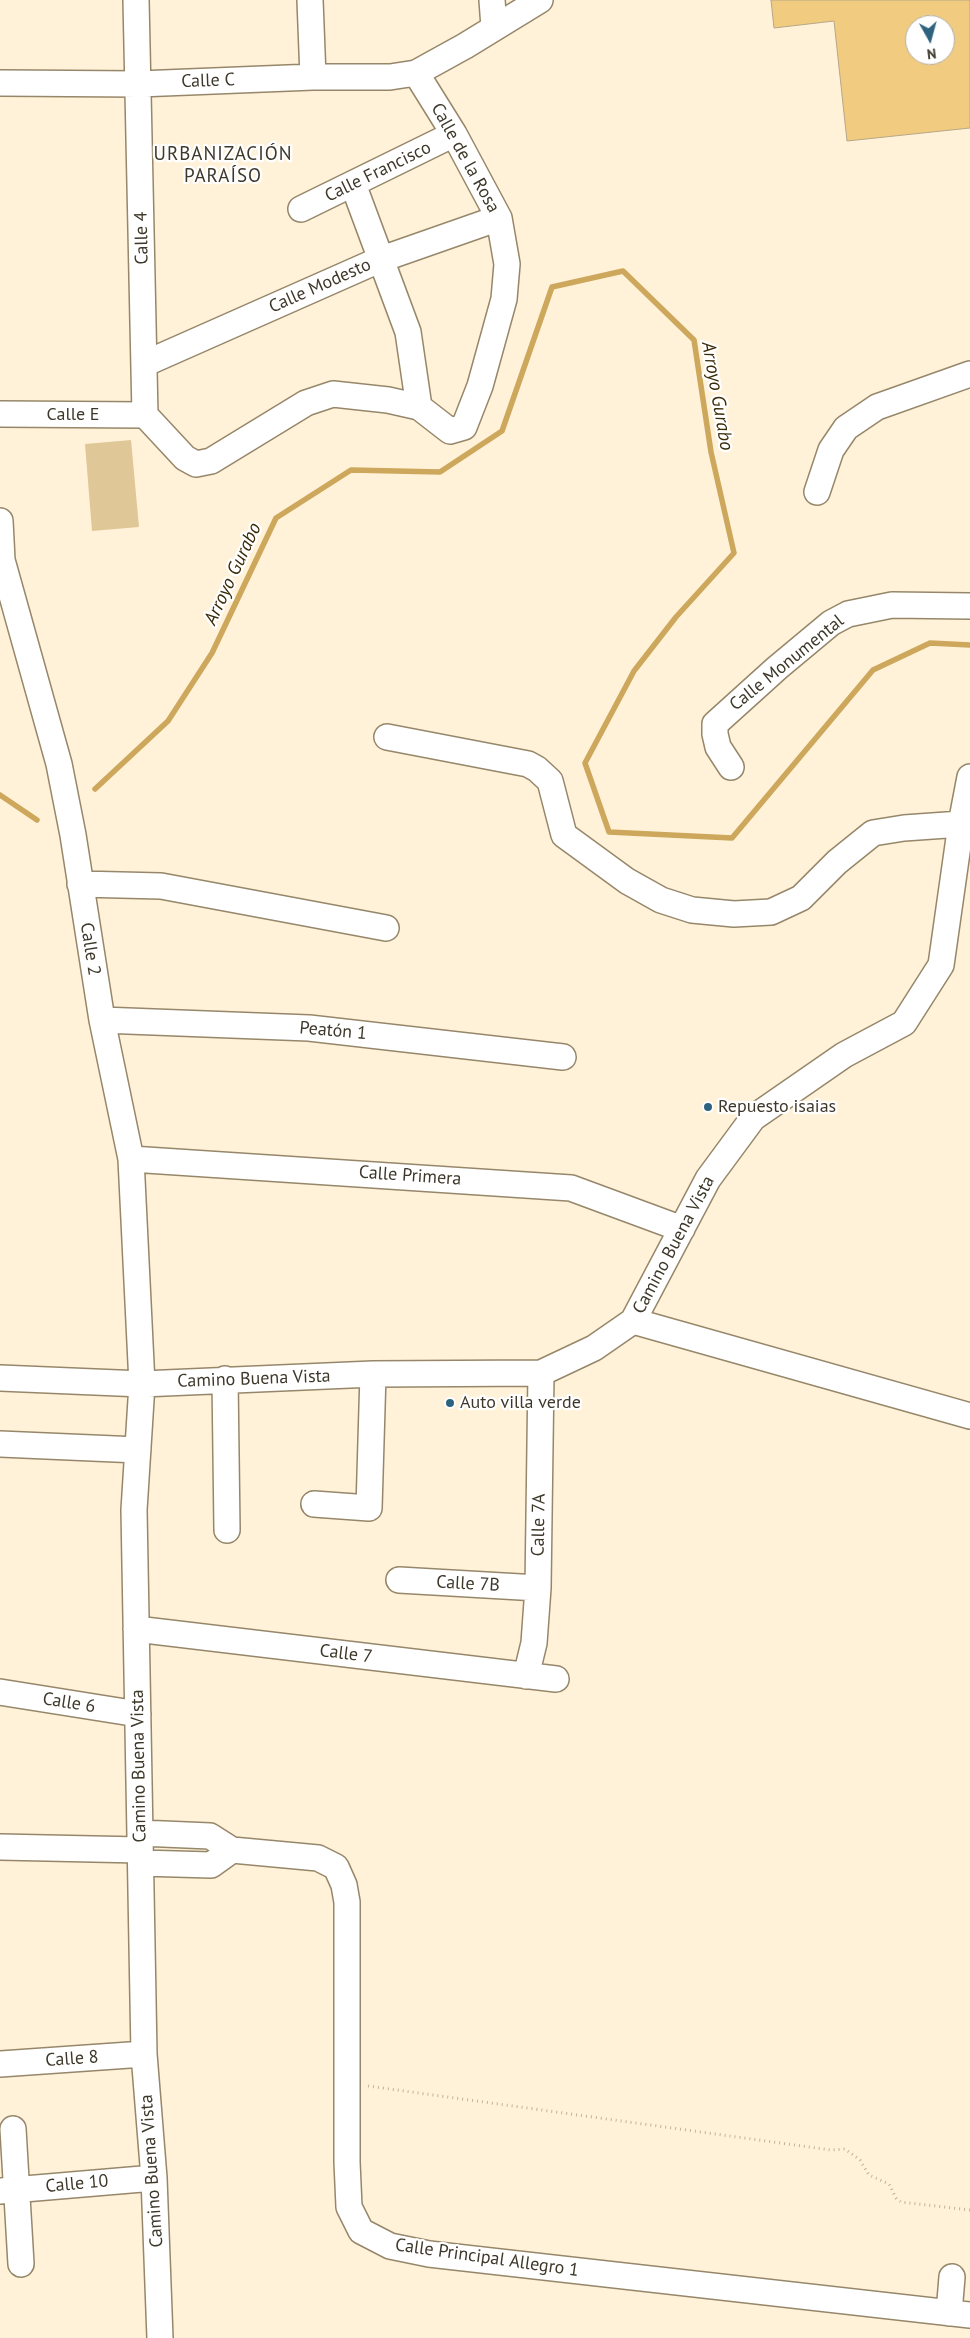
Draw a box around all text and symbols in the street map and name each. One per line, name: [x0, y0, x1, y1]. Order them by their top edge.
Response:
north arrow: [905, 15, 955, 65]
text: N: [926, 44, 937, 63]
street label: Calle C: [181, 69, 235, 93]
street label: Calle de la Rosa: [426, 99, 504, 217]
street label: Calle Francisco: [321, 137, 435, 207]
district label: URBANIZACIÓN PARAÍSO: [152, 144, 294, 188]
street label: Calle 4: [131, 211, 153, 265]
street label: Calle Modesto: [266, 254, 374, 318]
water label: Arroyo Gurabo: [696, 340, 738, 452]
street label: Calle E: [46, 404, 100, 426]
water label: Arroyo Gurabo: [199, 519, 267, 629]
street label: Calle Monumental: [726, 610, 848, 716]
street label: Calle 2: [75, 921, 105, 977]
street label: Peatón 1: [298, 1017, 368, 1045]
place label: Repuesto isaias: [718, 1096, 836, 1118]
marker: Repuesto isaias: [702, 1101, 714, 1113]
street label: Calle Primera: [358, 1162, 462, 1190]
street label: Camino Buena Vista: [628, 1172, 720, 1318]
street label: Camino Buena Vista: [177, 1366, 331, 1392]
place label: Auto villa verde: [460, 1392, 581, 1414]
marker: Auto villa verde: [444, 1397, 456, 1409]
street label: Calle 7A: [528, 1493, 550, 1557]
street label: Calle 7B: [436, 1572, 500, 1596]
street label: Calle 7: [318, 1640, 374, 1668]
street label: Calle 6: [41, 1688, 97, 1718]
street label: Camino Buena Vista: [127, 1689, 151, 1843]
street label: Calle 8: [45, 2046, 99, 2072]
street label: Camino Buena Vista: [136, 2094, 168, 2248]
street label: Calle 10: [45, 2170, 109, 2198]
street label: Calle Principal Allegro 1: [394, 2234, 580, 2282]

